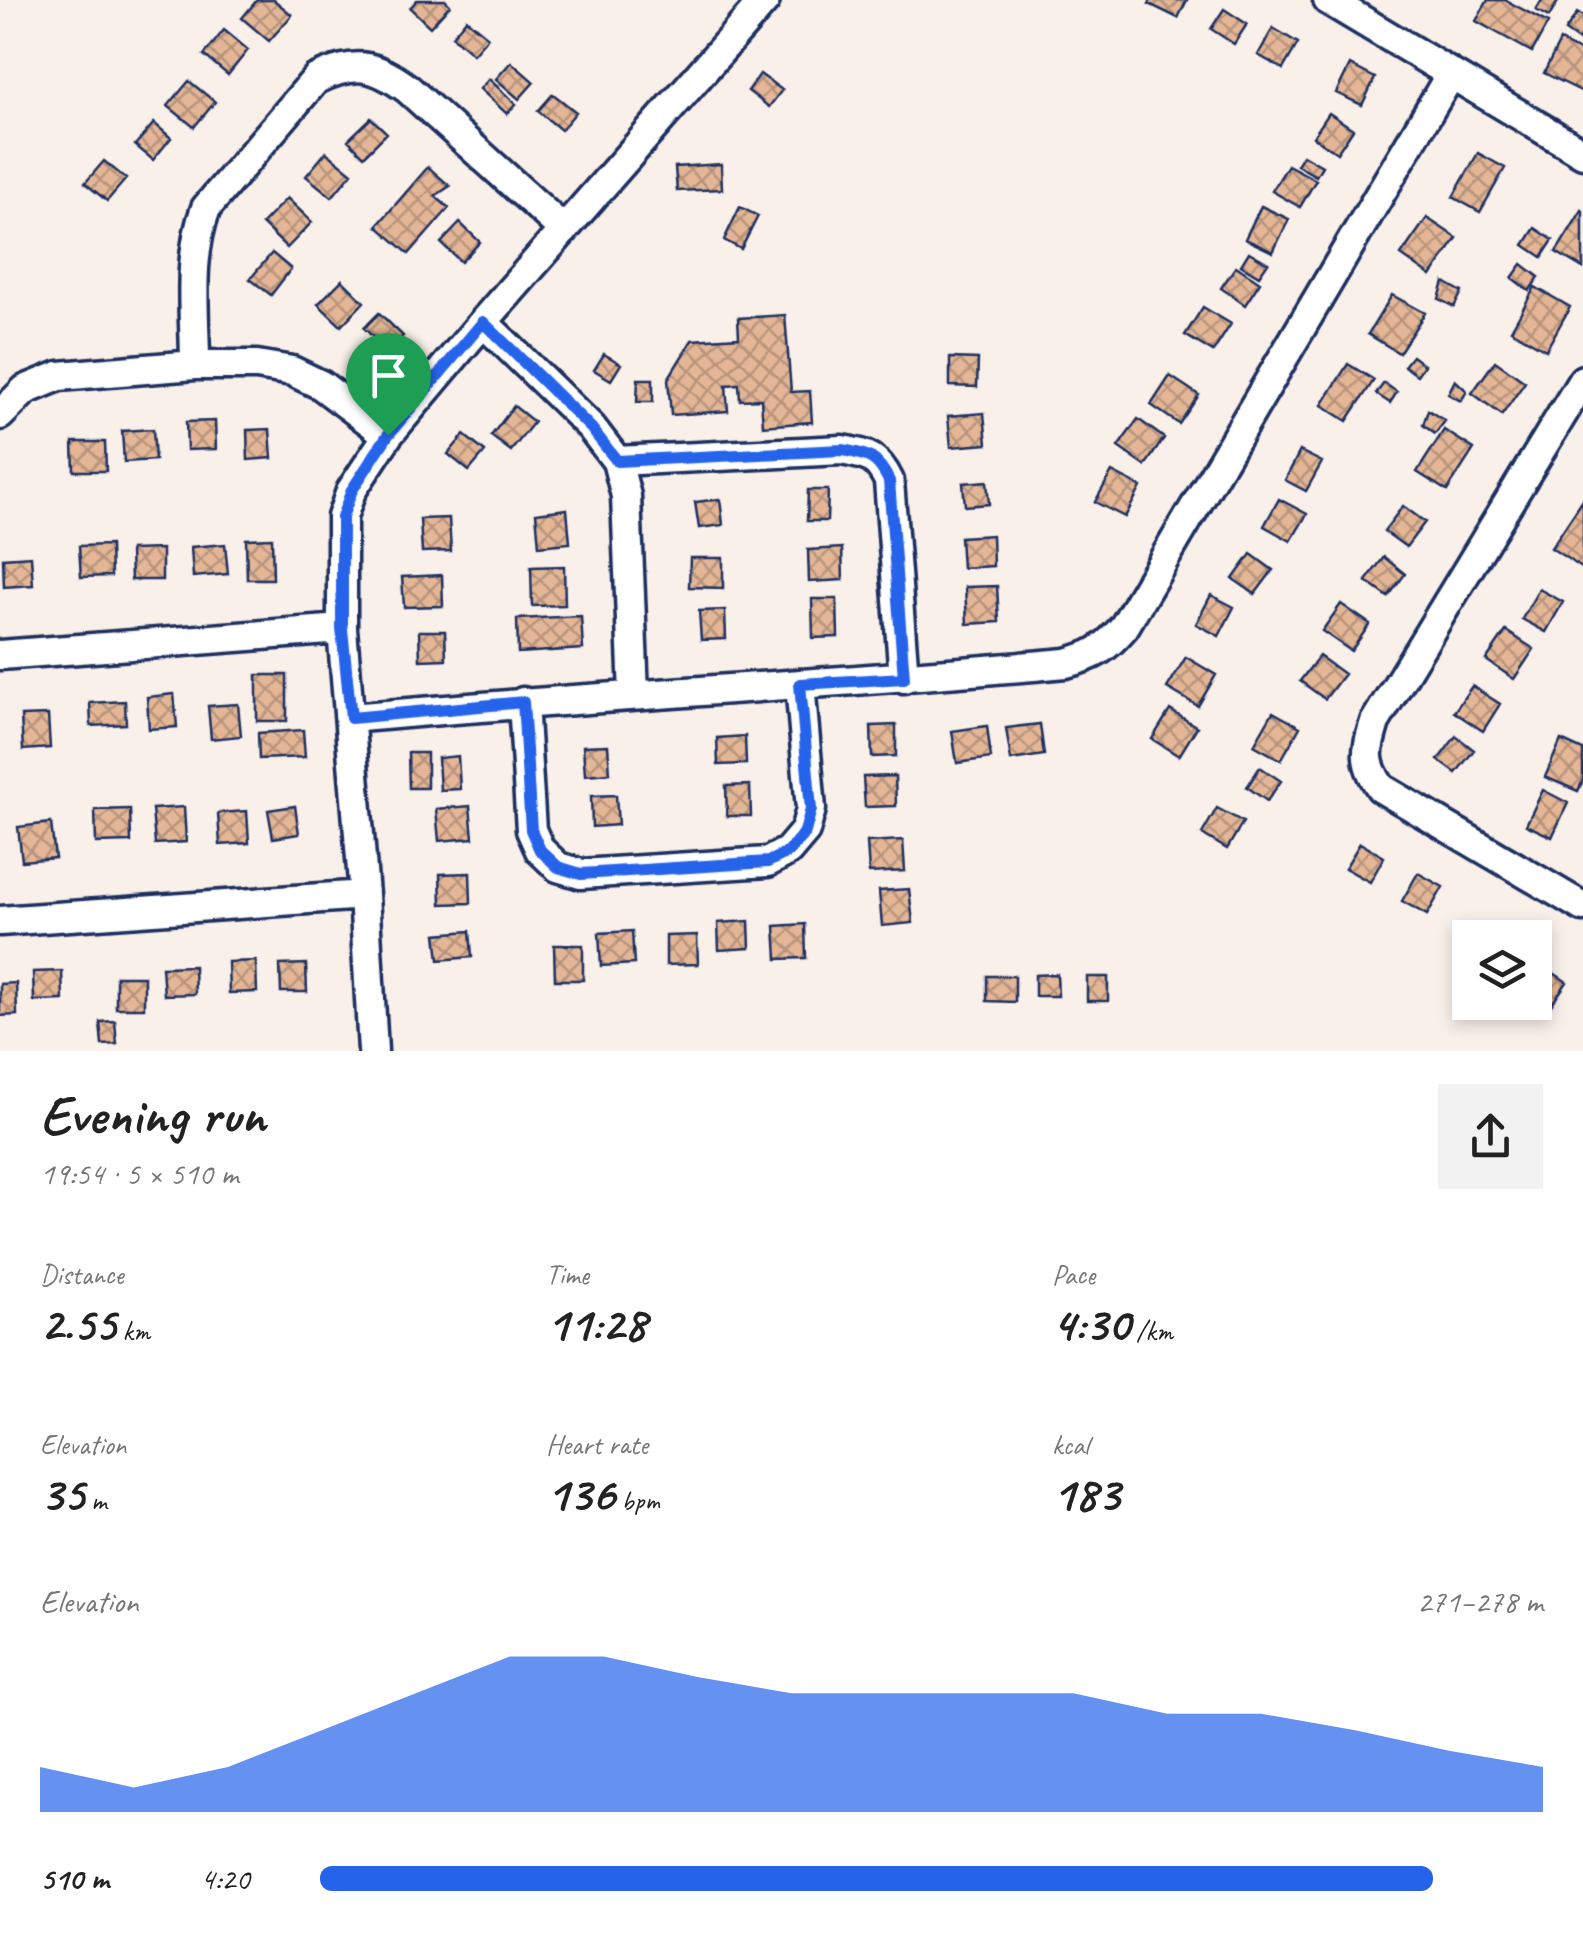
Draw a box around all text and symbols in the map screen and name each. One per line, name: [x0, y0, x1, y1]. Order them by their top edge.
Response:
pin: [346, 333, 431, 436]
icon: arrive: [361, 348, 416, 403]
map controls: [1452, 920, 1552, 1020]
button: layers: [1452, 920, 1552, 1020]
text: Evening run: [40, 1080, 265, 1150]
button: share: [1438, 1084, 1543, 1189]
text: 19:54 · 5 × 510 m: [40, 1153, 238, 1194]
text: Distance: [40, 1257, 124, 1292]
text: Time: [546, 1257, 589, 1292]
text: Pace: [1052, 1257, 1095, 1292]
text: 2.55: [40, 1292, 116, 1355]
text: 11:28: [546, 1292, 646, 1355]
text: 4:30: [1052, 1292, 1129, 1355]
text: km: [116, 1313, 150, 1348]
text: /km: [1129, 1313, 1173, 1348]
text: Elevation: [40, 1427, 126, 1462]
text: Heart rate: [546, 1427, 648, 1462]
text: kcal: [1052, 1427, 1089, 1462]
text: 35: [40, 1462, 84, 1525]
text: 136: [546, 1462, 615, 1525]
text: 183: [1052, 1462, 1120, 1525]
text: m: [84, 1483, 107, 1518]
text: bpm: [615, 1483, 660, 1518]
text: Elevation: [40, 1581, 138, 1622]
text: 271–278 m: [1417, 1581, 1543, 1622]
text: 510 m: [40, 1858, 109, 1899]
text: 4:20: [200, 1858, 250, 1899]

